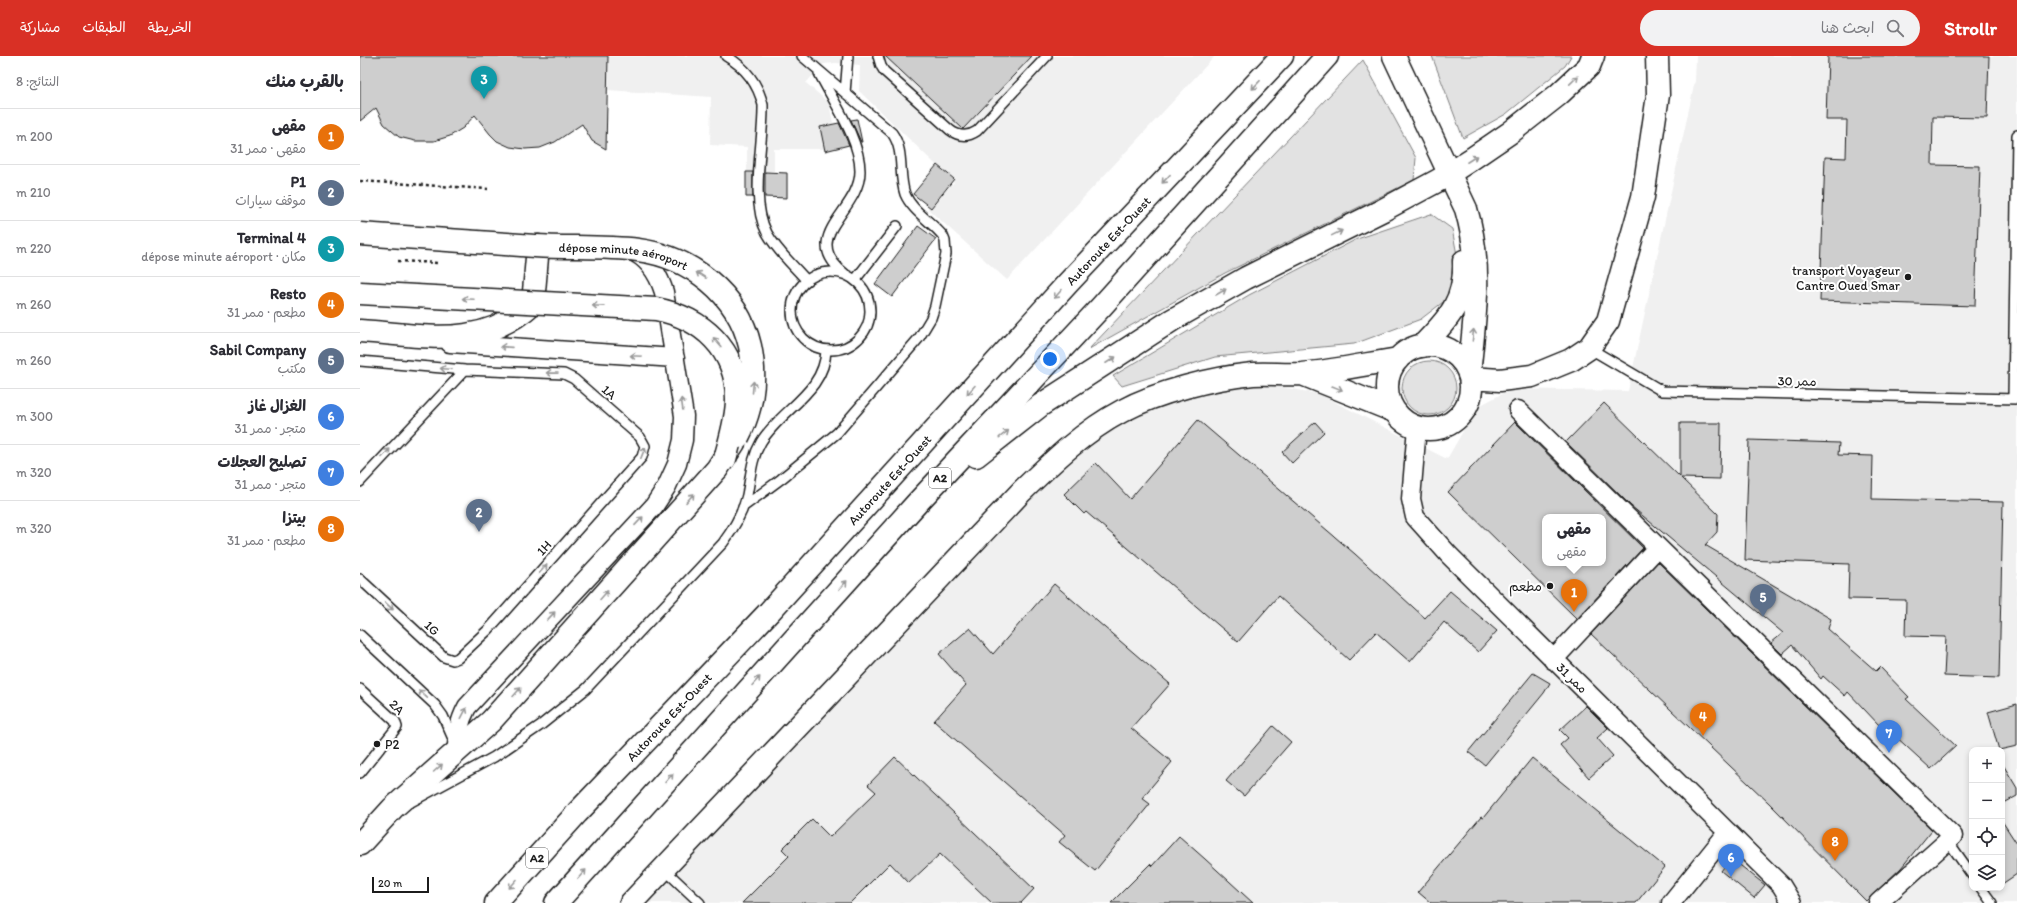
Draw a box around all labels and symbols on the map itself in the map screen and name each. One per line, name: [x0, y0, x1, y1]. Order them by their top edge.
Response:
pin: 3: [471, 66, 497, 99]
one-way arrow: [1569, 75, 1579, 85]
one-way arrow: [1252, 79, 1261, 89]
one-way arrow: [1466, 155, 1477, 163]
one-way arrow: [1161, 174, 1171, 184]
street label: Autoroute Est-Ouest: [1063, 193, 1153, 288]
one-way arrow: [1331, 229, 1343, 236]
street label: dépose minute aéroport: [559, 239, 691, 273]
place label: transport Voyageur Cantre Oued Smar: [1792, 263, 1901, 293]
one-way arrow: [696, 271, 707, 279]
marker: transport Voyageur Cantre Oued Smar: [1903, 272, 1913, 282]
one-way arrow: [1215, 287, 1227, 295]
one-way arrow: [1053, 289, 1063, 299]
one-way arrow: [462, 295, 475, 303]
one-way arrow: [592, 302, 605, 310]
one-way arrow: [1469, 329, 1477, 342]
one-way arrow: [713, 337, 722, 348]
one-way arrow: [500, 344, 513, 351]
your location: [1040, 349, 1060, 369]
one-way arrow: [630, 352, 643, 359]
one-way arrow: [1105, 356, 1116, 364]
one-way arrow: [440, 365, 453, 372]
one-way arrow: [546, 369, 559, 377]
street label: ممر 30: [1777, 373, 1817, 389]
one-way arrow: [750, 381, 757, 394]
street label: 1A: [599, 382, 620, 403]
one-way arrow: [966, 385, 975, 395]
one-way arrow: [1331, 385, 1343, 393]
one-way arrow: [678, 398, 686, 411]
one-way arrow: [999, 430, 1010, 439]
street label: Autoroute Est-Ouest: [845, 431, 934, 528]
one-way arrow: [382, 448, 391, 458]
one-way arrow: [639, 448, 647, 460]
road number: A2: [929, 468, 951, 488]
one-way arrow: [686, 493, 695, 504]
pin: 2: [466, 499, 492, 532]
one-way arrow: [635, 516, 644, 526]
street label: 1H: [533, 537, 555, 559]
one-way arrow: [538, 563, 547, 574]
one-way arrow: [839, 579, 848, 590]
place label: مطعم: [1509, 579, 1542, 597]
pin: 1: [1561, 579, 1587, 612]
marker: مطعم: [1545, 581, 1555, 591]
pin: 5: [1750, 584, 1776, 617]
one-way arrow: [599, 590, 608, 600]
one-way arrow: [383, 601, 393, 610]
one-way arrow: [546, 611, 556, 621]
street label: 1G: [421, 617, 443, 639]
street label: ممر 31: [1553, 660, 1591, 696]
street label: Autoroute Est-Ouest: [623, 670, 714, 764]
one-way arrow: [752, 676, 761, 686]
one-way arrow: [512, 687, 522, 697]
one-way arrow: [418, 689, 428, 699]
street label: 2A: [386, 696, 408, 718]
pin: 4: [1690, 703, 1716, 736]
one-way arrow: [461, 707, 468, 719]
pin: 7: [1876, 720, 1902, 753]
place label: P2: [385, 737, 399, 752]
marker: P2: [372, 739, 382, 749]
one-way arrow: [433, 763, 443, 772]
one-way arrow: [664, 773, 673, 783]
pin: 8: [1822, 828, 1848, 861]
pin: 6: [1718, 844, 1744, 877]
road number: A2: [526, 848, 548, 868]
one-way arrow: [577, 869, 587, 879]
scale bar: [372, 875, 429, 894]
one-way arrow: [509, 879, 518, 889]

